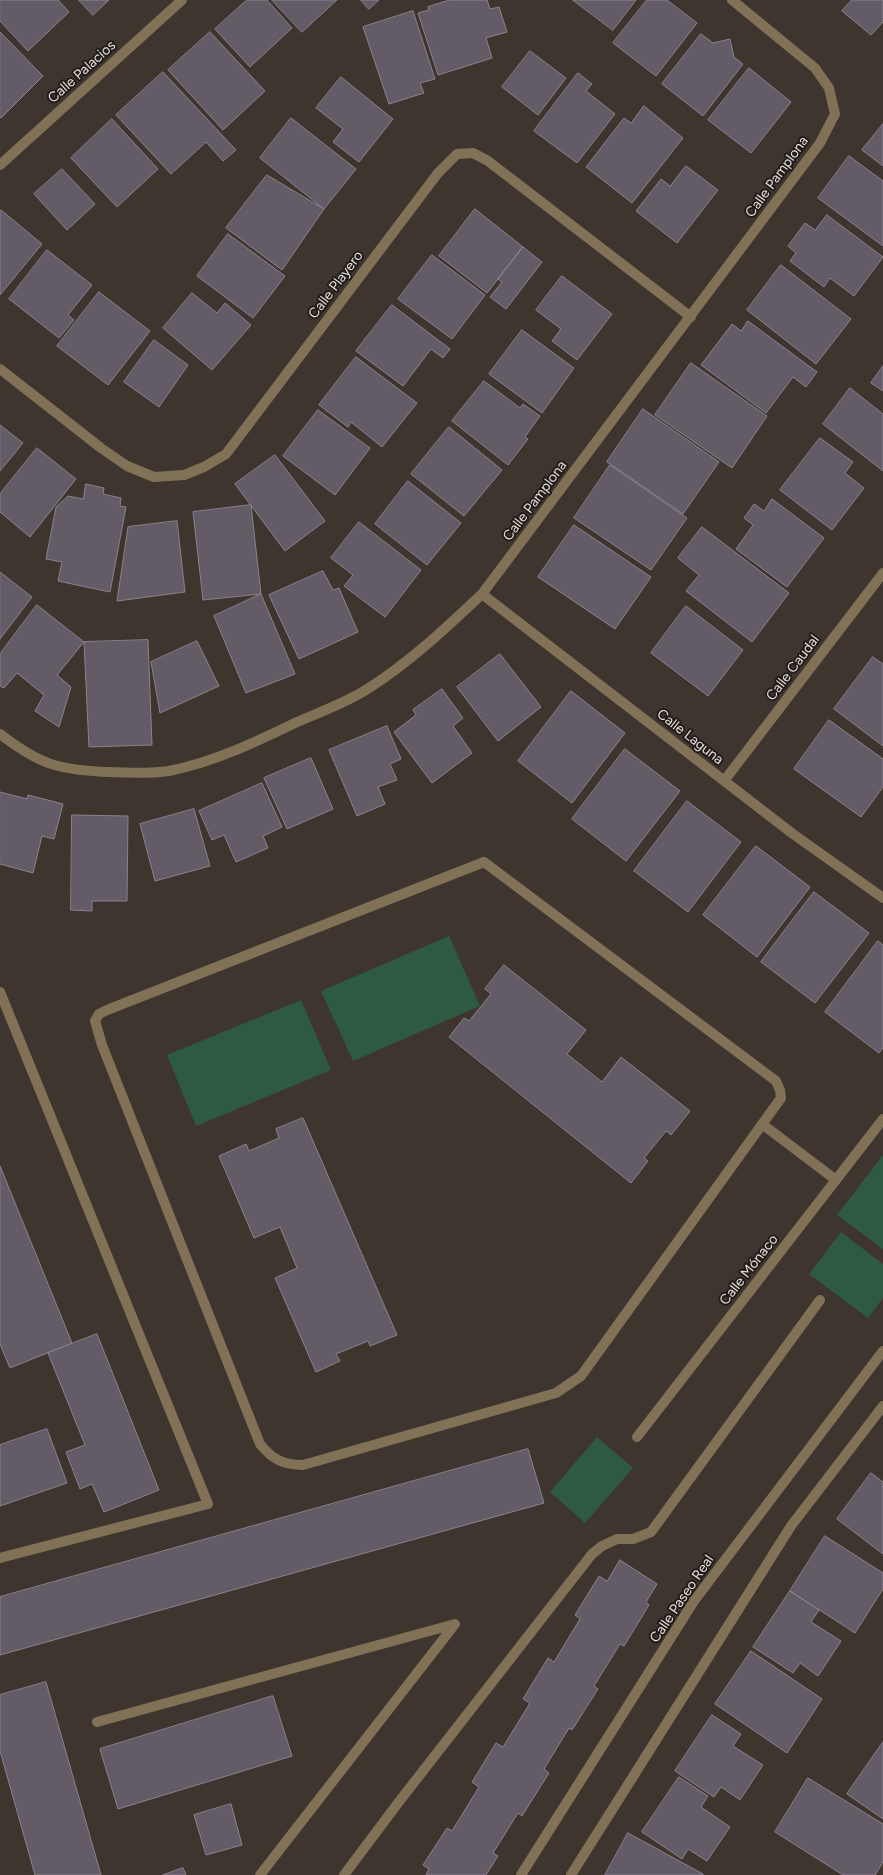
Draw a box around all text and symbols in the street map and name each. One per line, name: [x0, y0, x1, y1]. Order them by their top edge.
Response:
street label: Calle Palacios: [45, 37, 119, 107]
street label: Calle Pamplona: [742, 133, 812, 221]
street label: Calle Playero: [305, 248, 367, 322]
street label: Calle Pamplona: [499, 458, 571, 544]
street label: Calle Caudal: [763, 632, 823, 704]
street label: Calle Laguna: [653, 706, 727, 768]
street label: Calle Mónaco: [716, 1231, 782, 1309]
street label: Calle Paseo Real: [647, 1552, 717, 1646]

